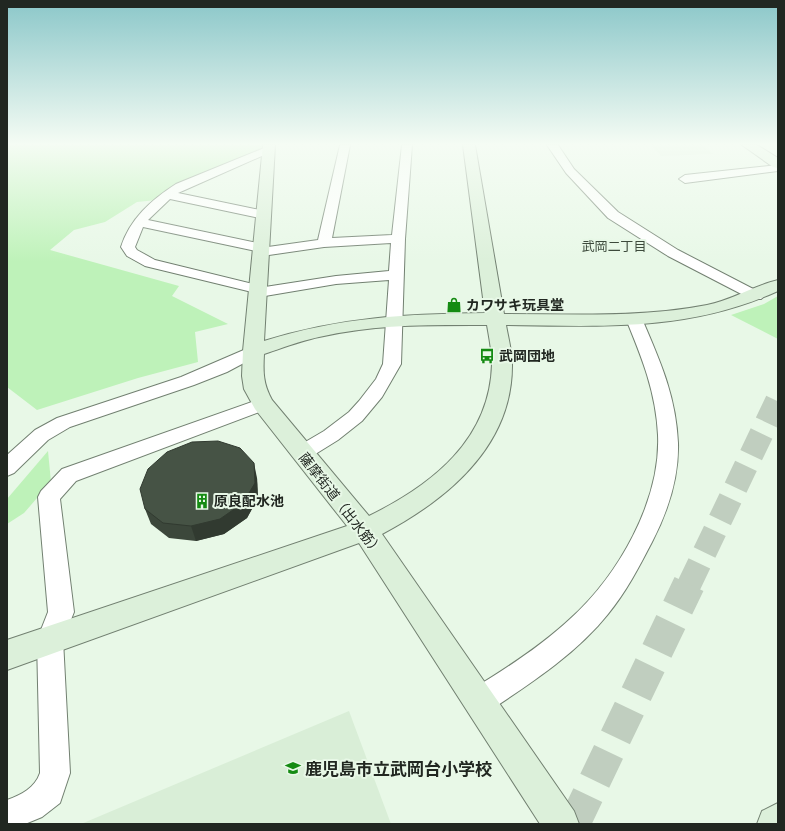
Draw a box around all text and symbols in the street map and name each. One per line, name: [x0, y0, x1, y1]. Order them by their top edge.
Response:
district label: 武岡二丁目: [581, 238, 647, 255]
shop icon: カワサキ玩具堂: [445, 296, 463, 314]
place label: カワサキ玩具堂: [466, 296, 564, 314]
bus stop icon: 武岡団地: [478, 347, 496, 365]
place label: 武岡団地: [499, 347, 555, 365]
street label: 薩摩街道（出水筋）: [295, 449, 387, 559]
building icon: 原良配水池: [193, 492, 211, 510]
place label: 原良配水池: [214, 492, 284, 510]
place label: 鹿児島市立武岡台小学校: [305, 757, 492, 780]
school or university icon: 鹿児島市立武岡台小学校: [284, 759, 302, 777]

